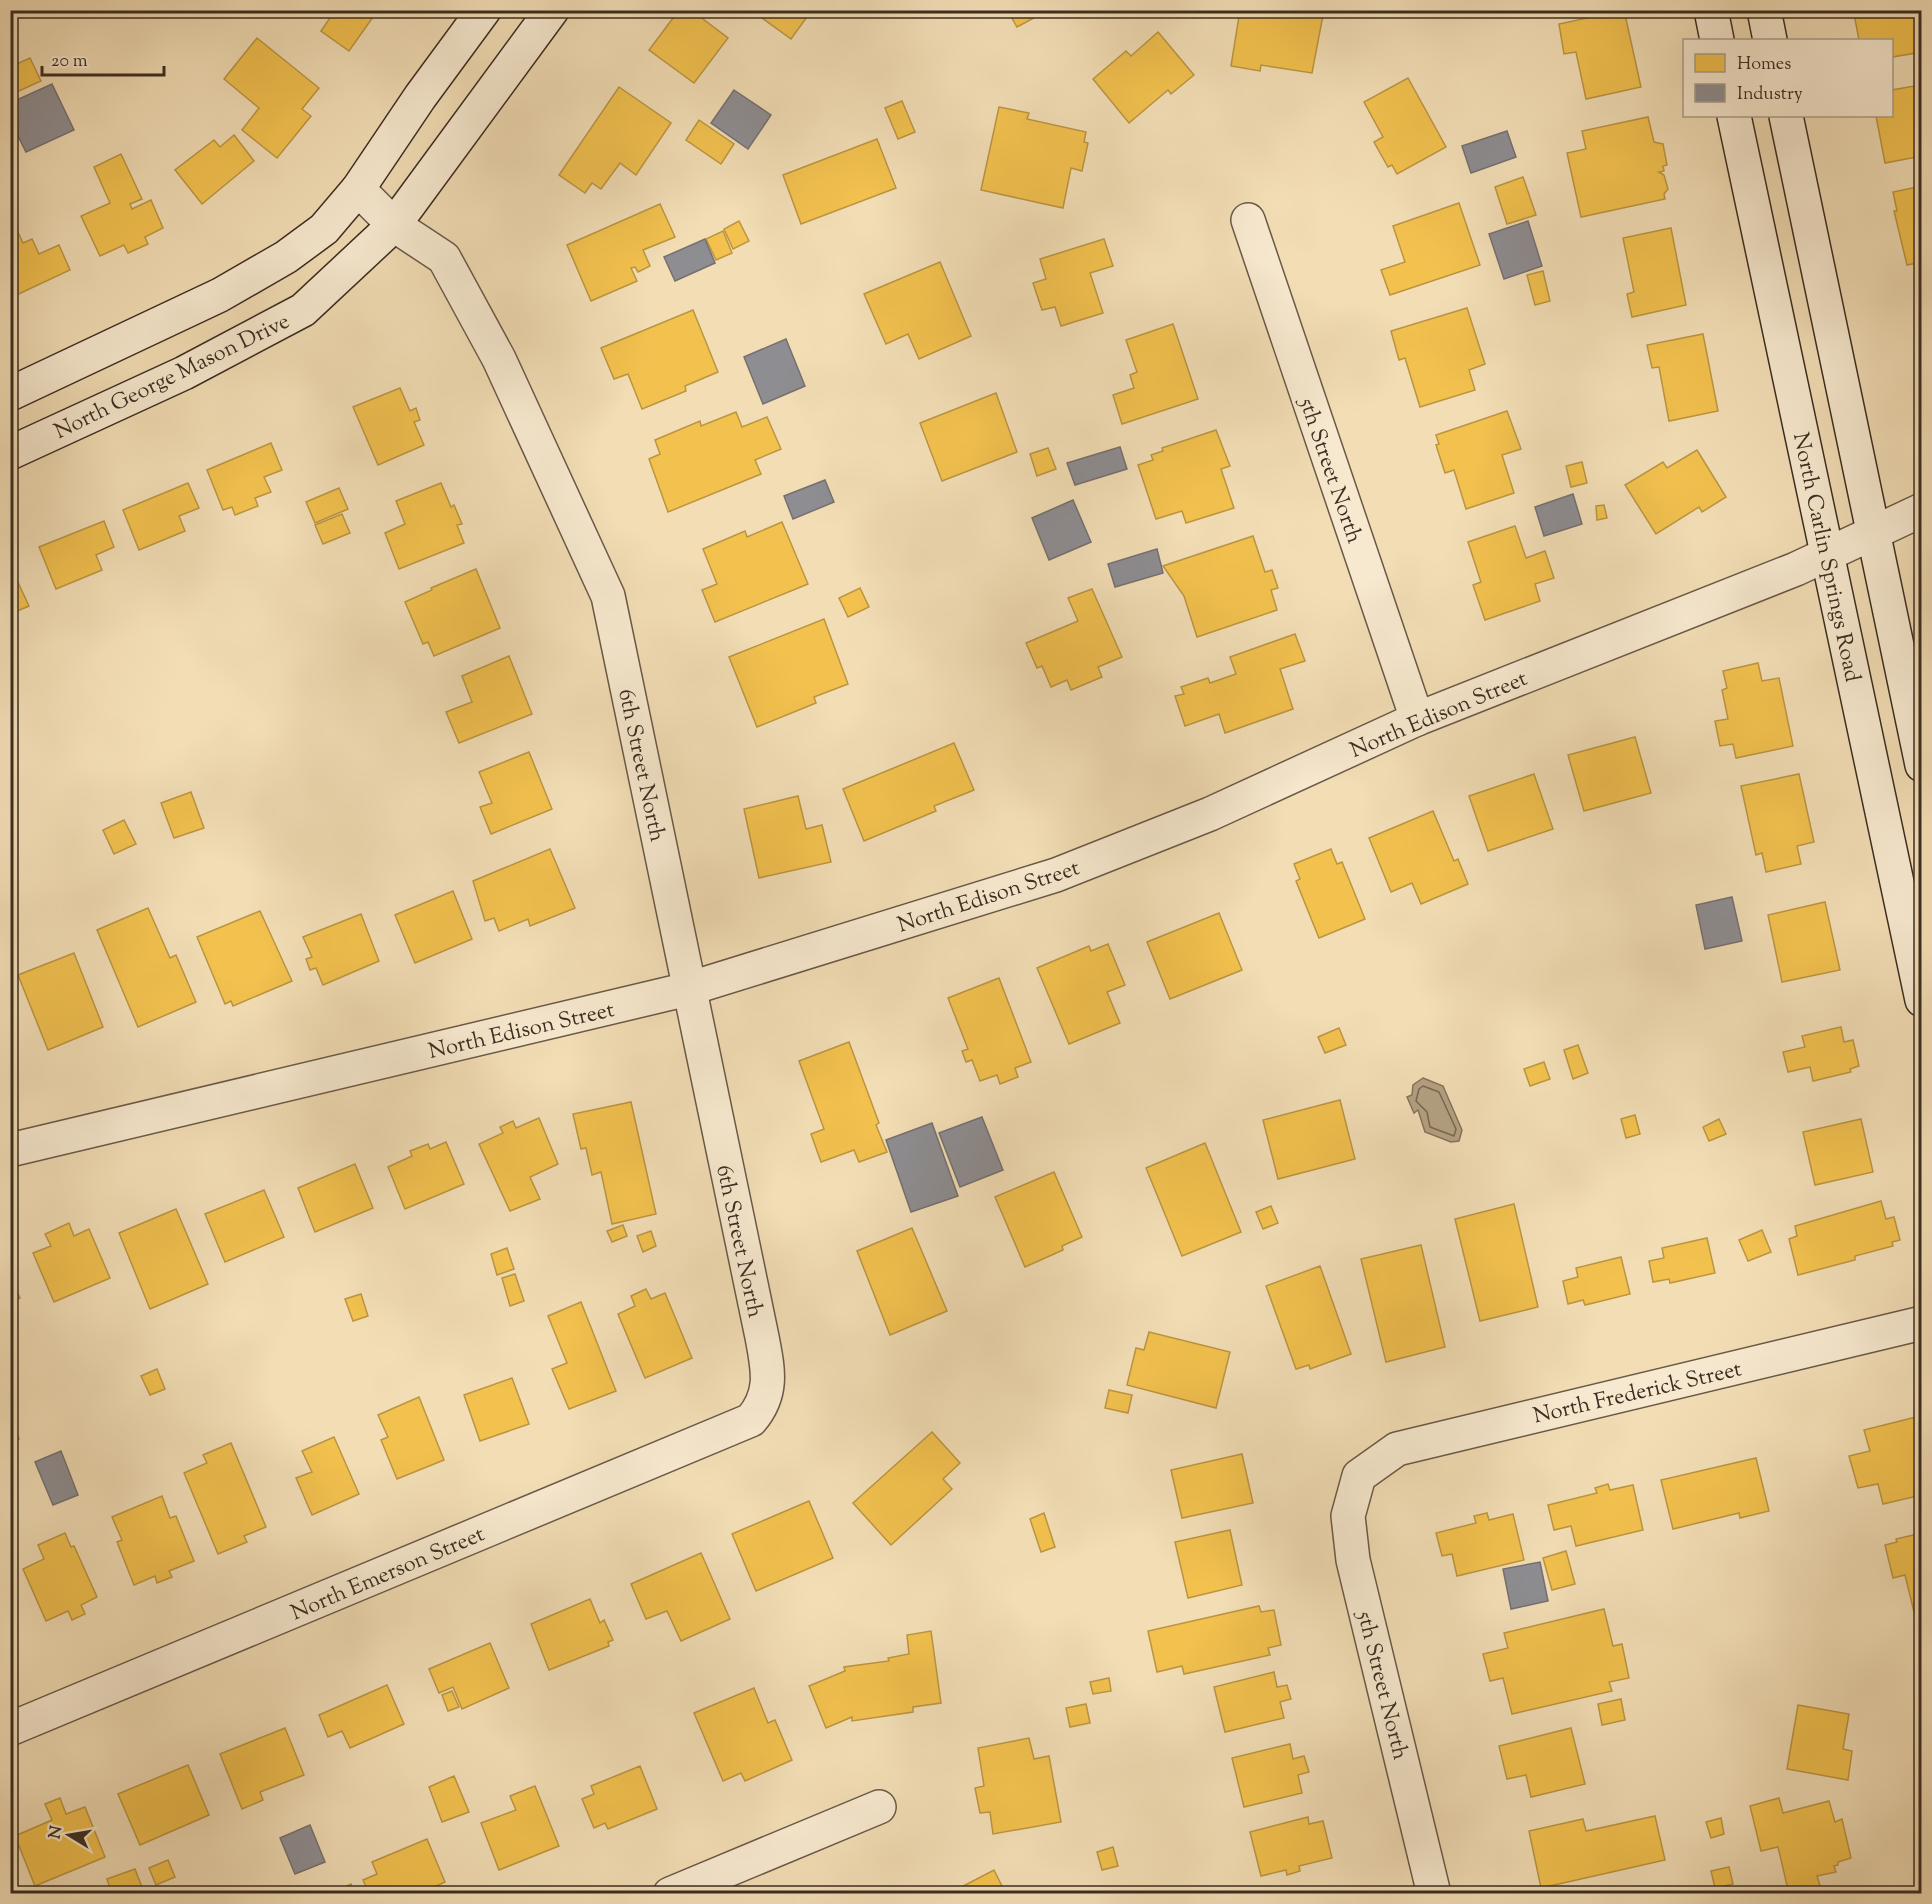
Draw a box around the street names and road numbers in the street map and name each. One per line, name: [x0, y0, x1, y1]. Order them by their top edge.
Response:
street label: North George Mason Drive: [49, 307, 295, 449]
street label: 5th Street North: [1289, 392, 1369, 548]
street label: North Carlin Springs Road: [1783, 430, 1867, 685]
street label: North Edison Street: [1346, 664, 1533, 768]
street label: 6th Street North: [608, 686, 672, 845]
street label: North Edison Street: [894, 853, 1085, 942]
street label: North Edison Street: [426, 995, 618, 1069]
street label: 6th Street North: [706, 1162, 770, 1321]
street label: North Frederick Street: [1530, 1354, 1746, 1433]
street label: North Emerson Street: [286, 1519, 490, 1630]
street label: 5th Street North: [1347, 1606, 1415, 1763]

